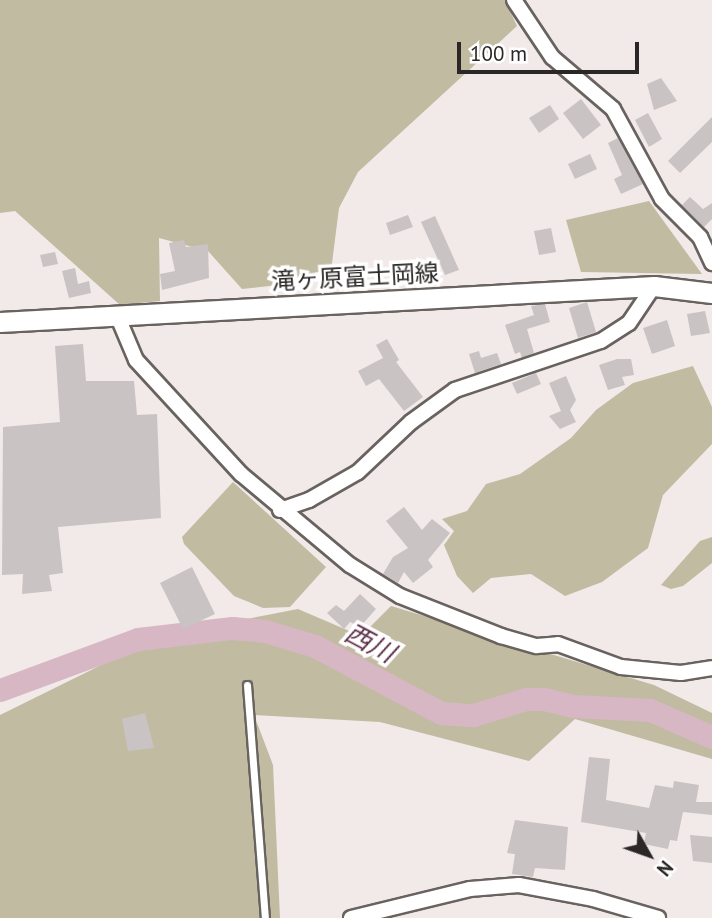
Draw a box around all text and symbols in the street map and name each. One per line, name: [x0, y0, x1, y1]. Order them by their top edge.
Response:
scale bar: [460, 28, 642, 72]
text: 100 m: [470, 40, 527, 67]
street label: 滝ヶ原富士岡線: [270, 258, 440, 296]
water label: 西川: [340, 617, 400, 669]
north arrow: [614, 820, 684, 890]
text: N: [652, 856, 678, 881]

